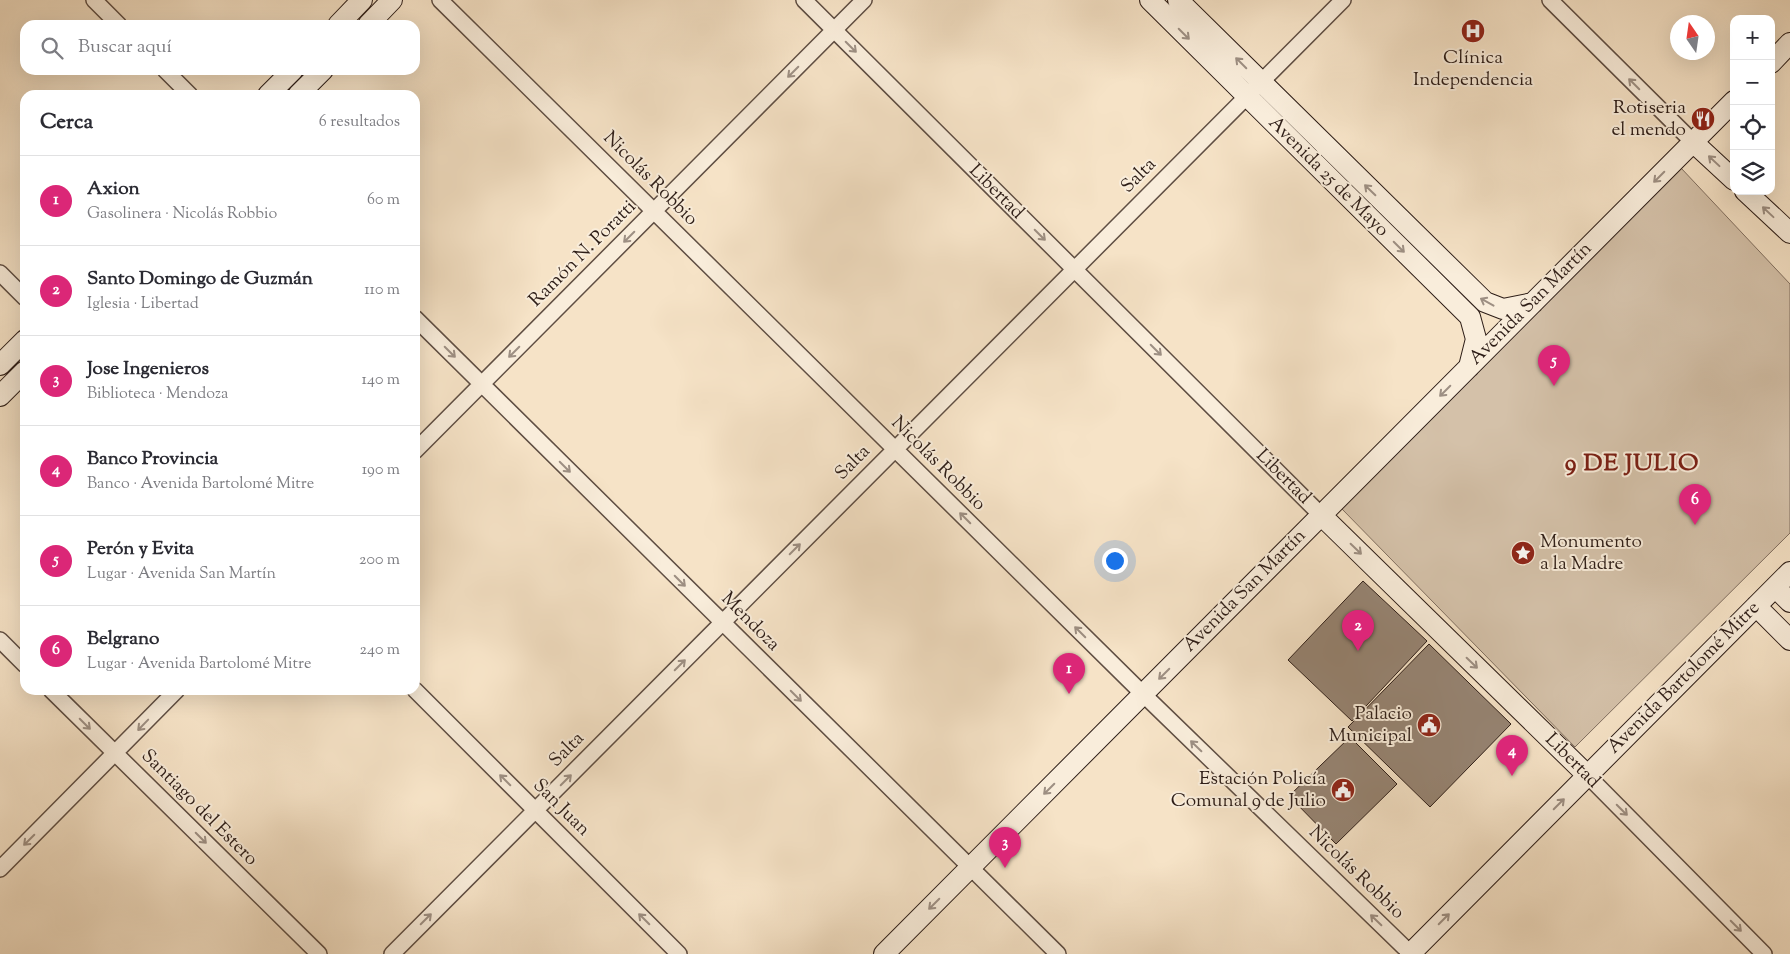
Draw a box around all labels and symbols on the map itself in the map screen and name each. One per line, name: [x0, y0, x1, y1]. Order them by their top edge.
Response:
north arrow: [1670, 15, 1715, 60]
hospital icon: Clínica Independencia: [1460, 18, 1486, 44]
one-way arrow: [1178, 28, 1190, 40]
one-way arrow: [845, 41, 857, 53]
place label: Clínica Independencia: [1413, 45, 1533, 94]
one-way arrow: [1236, 58, 1248, 70]
one-way arrow: [786, 66, 799, 78]
one-way arrow: [1628, 78, 1640, 90]
place label: Rotiseria el mendo: [1612, 95, 1686, 144]
restaurant icon: Rotiseria el mendo: [1690, 106, 1716, 132]
street label: Avenida 25 de Mayo: [1262, 111, 1394, 243]
street label: Nicolás Robbio: [596, 125, 704, 233]
street label: Salta: [1115, 152, 1163, 200]
one-way arrow: [1707, 155, 1720, 167]
street label: Libertad: [962, 158, 1030, 226]
one-way arrow: [1653, 171, 1665, 183]
one-way arrow: [1363, 184, 1376, 196]
street label: Ramón N. Poratti: [523, 194, 643, 314]
one-way arrow: [1761, 206, 1774, 218]
one-way arrow: [1034, 229, 1046, 241]
one-way arrow: [623, 230, 635, 243]
street label: Avenida San Martín: [1463, 236, 1599, 372]
one-way arrow: [1393, 241, 1405, 253]
one-way arrow: [1480, 296, 1494, 306]
one-way arrow: [1149, 344, 1162, 356]
pin: 5: [1538, 345, 1570, 386]
one-way arrow: [443, 346, 455, 358]
one-way arrow: [508, 346, 520, 358]
one-way arrow: [1439, 385, 1451, 397]
street label: Nicolás Robbio: [884, 410, 992, 518]
street label: Salta: [829, 439, 877, 487]
street label: Libertad: [1249, 443, 1317, 511]
district label: 9 DE JULIO: [1565, 447, 1699, 481]
one-way arrow: [559, 461, 571, 473]
pin: 6: [1679, 484, 1711, 525]
one-way arrow: [958, 512, 971, 524]
street label: Avenida San Martín: [1177, 523, 1313, 659]
place label: Monumento a la Madre: [1540, 529, 1642, 578]
place icon: Monumento a la Madre: [1510, 540, 1536, 566]
one-way arrow: [789, 543, 801, 556]
one-way arrow: [1350, 543, 1362, 555]
your location: [1102, 548, 1128, 574]
one-way arrow: [674, 575, 687, 587]
street label: Mendoza: [714, 586, 786, 658]
street label: Avenida Bartolomé Mitre: [1602, 595, 1767, 760]
pin: 2: [1342, 610, 1374, 651]
one-way arrow: [1074, 626, 1087, 638]
pin: 1: [1053, 653, 1085, 694]
one-way arrow: [1466, 657, 1479, 669]
one-way arrow: [674, 659, 686, 671]
one-way arrow: [1158, 667, 1170, 679]
one-way arrow: [790, 689, 802, 702]
place label: Palacio Municipal: [1329, 701, 1412, 750]
public building icon: Palacio Municipal: [1416, 712, 1442, 738]
one-way arrow: [79, 718, 92, 730]
one-way arrow: [137, 719, 150, 731]
street label: Salta: [543, 726, 591, 774]
street label: Libertad: [1538, 727, 1606, 795]
pin: 4: [1496, 735, 1528, 776]
one-way arrow: [1190, 740, 1203, 752]
street label: Santiago del Estero: [134, 743, 264, 873]
place label: Estación Policía Comunal 9 de Julio: [1171, 766, 1326, 815]
street label: San Juan: [526, 773, 596, 843]
one-way arrow: [560, 773, 572, 786]
one-way arrow: [499, 774, 511, 786]
public building icon: Estación Policía Comunal 9 de Julio: [1330, 777, 1356, 803]
one-way arrow: [1043, 782, 1055, 795]
one-way arrow: [1553, 798, 1565, 810]
one-way arrow: [1615, 804, 1628, 816]
street label: Nicolás Robbio: [1302, 820, 1410, 926]
pin: 3: [989, 827, 1021, 868]
one-way arrow: [195, 832, 207, 844]
one-way arrow: [23, 834, 35, 846]
one-way arrow: [928, 898, 940, 910]
one-way arrow: [420, 913, 432, 926]
one-way arrow: [1438, 913, 1450, 926]
one-way arrow: [639, 914, 651, 926]
one-way arrow: [1370, 914, 1382, 926]
one-way arrow: [1730, 920, 1742, 932]

